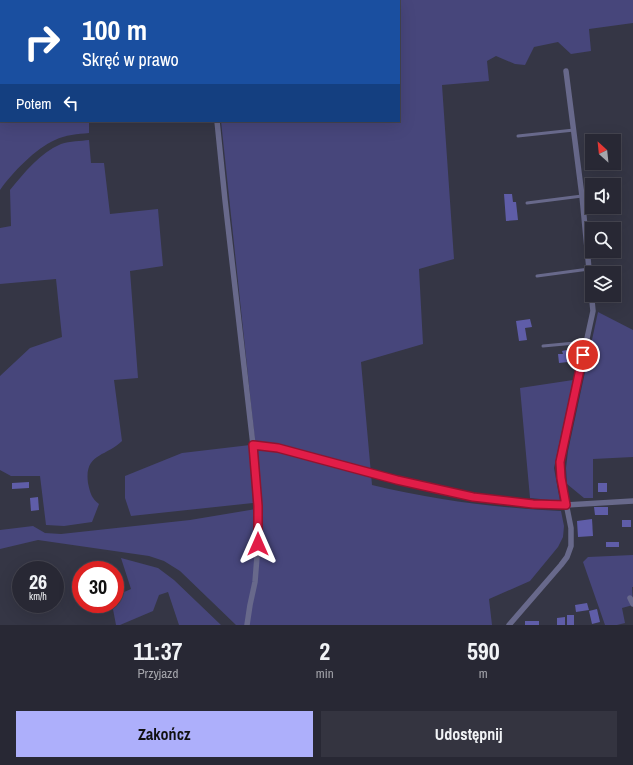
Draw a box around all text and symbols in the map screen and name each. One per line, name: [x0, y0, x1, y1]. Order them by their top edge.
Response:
text: 100 m: [82, 11, 147, 49]
icon: right: [16, 16, 68, 68]
text: Skręć w prawo: [82, 47, 179, 72]
icon: left: [60, 92, 82, 114]
text: Potem: [16, 93, 52, 114]
north arrow: [585, 134, 621, 170]
map controls: [585, 134, 621, 302]
button: sound: [585, 178, 621, 214]
button: search: [585, 222, 621, 258]
button: layers: [585, 266, 621, 302]
pin: [566, 338, 600, 372]
icon: arrive: [572, 344, 594, 366]
position arrow: [237, 523, 279, 565]
speed limit sign: 30: [72, 561, 124, 613]
text: 26: [29, 568, 47, 595]
text: km/h: [29, 590, 47, 603]
text: 11:37: [133, 635, 183, 667]
text: 2: [319, 635, 330, 667]
text: 590: [467, 635, 500, 667]
text: Przyjazd: [137, 665, 178, 682]
text: min: [316, 665, 334, 682]
text: m: [479, 665, 488, 682]
button: Zakończ: [16, 711, 313, 757]
button: Udostępnij: [321, 711, 617, 757]

